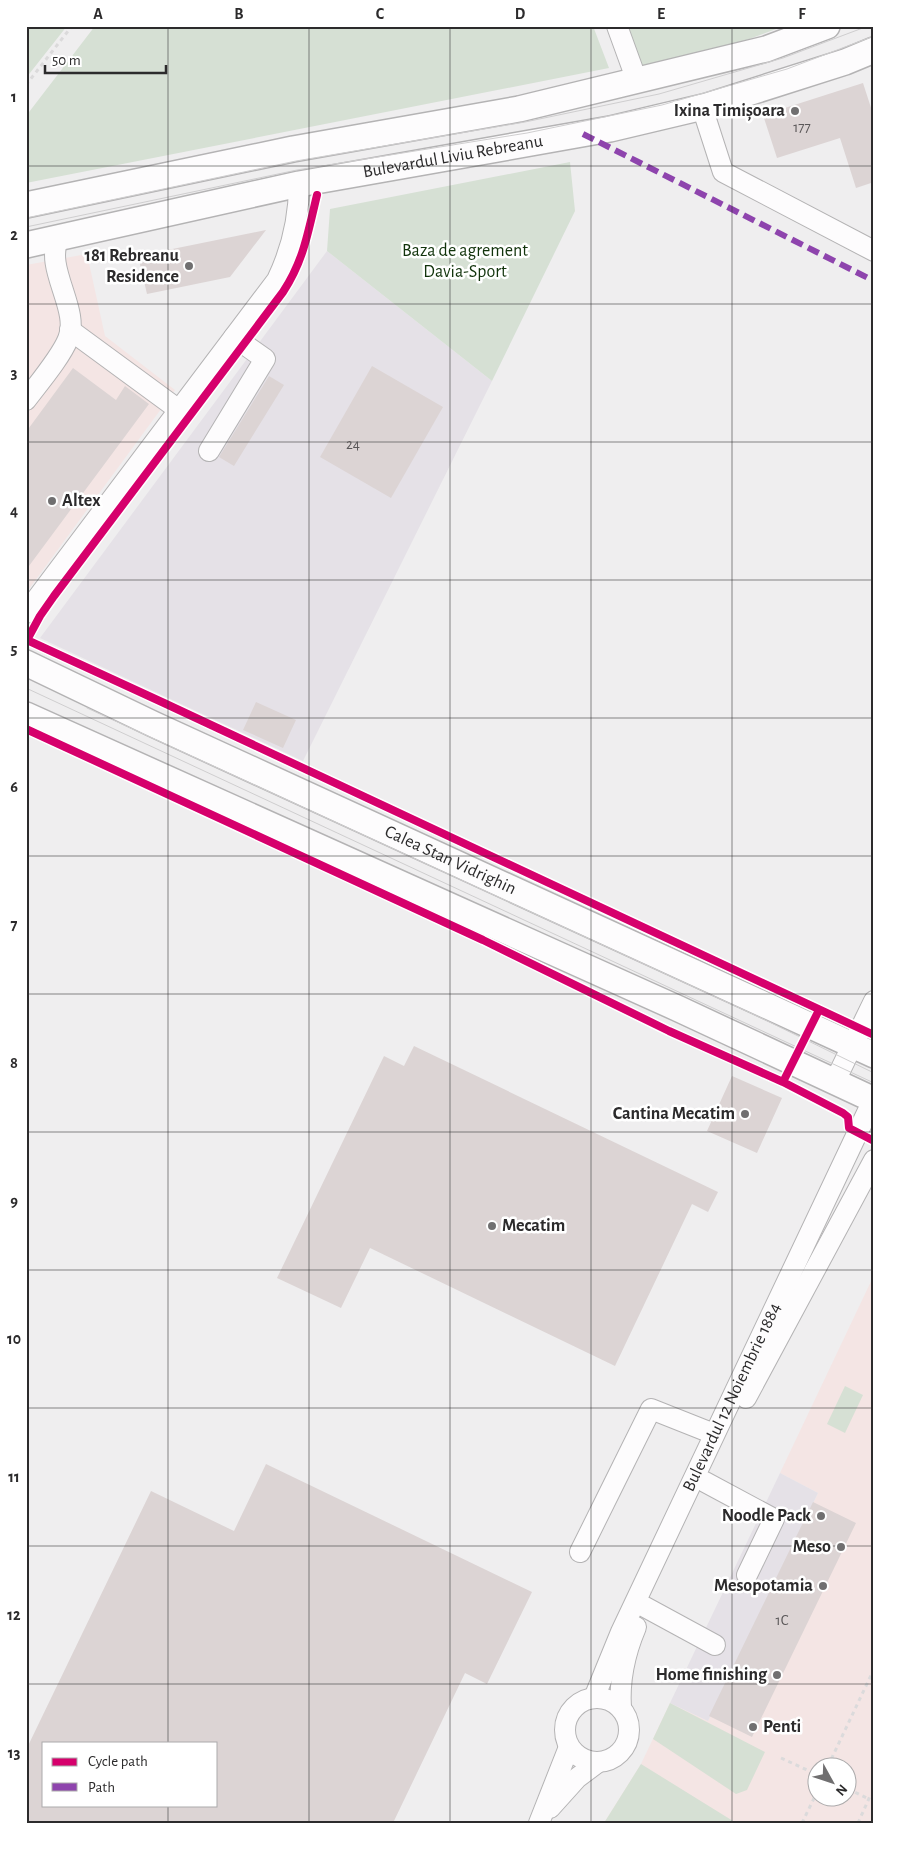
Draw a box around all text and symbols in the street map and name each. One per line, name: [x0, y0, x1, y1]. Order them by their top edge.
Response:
text: A: [93, 6, 103, 22]
text: B: [234, 6, 244, 22]
text: C: [376, 6, 385, 22]
text: D: [515, 6, 526, 22]
text: E: [657, 6, 665, 22]
text: F: [798, 6, 806, 22]
scale bar: [45, 42, 166, 74]
text: 50 m: [52, 53, 81, 68]
text: 1: [11, 89, 17, 105]
place label: Ixina Timișoara: [674, 102, 785, 121]
marker: Ixina Timișoara: [789, 105, 801, 117]
house number: 177: [793, 120, 811, 135]
street label: Bulevardul Liviu Rebreanu: [362, 132, 544, 182]
text: 2: [10, 227, 18, 243]
park label: Baza de agrement Davia-Sport: [402, 242, 528, 281]
place label: 181 Rebreanu Residence: [84, 247, 180, 286]
marker: 181 Rebreanu Residence: [183, 260, 195, 272]
text: 3: [11, 365, 18, 381]
house number: 24: [346, 437, 360, 452]
place label: Altex: [62, 492, 101, 510]
marker: Altex: [46, 495, 58, 507]
text: 4: [10, 503, 18, 519]
text: 5: [11, 641, 18, 657]
text: 6: [10, 779, 18, 795]
street label: Calea Stan Vidrighin: [382, 823, 519, 898]
text: 7: [11, 917, 18, 933]
text: 8: [10, 1055, 18, 1071]
place label: Cantina Mecatim: [613, 1105, 735, 1123]
marker: Cantina Mecatim: [739, 1108, 751, 1120]
text: 9: [10, 1193, 18, 1209]
place label: Mecatim: [502, 1217, 565, 1235]
marker: Mecatim: [486, 1220, 498, 1232]
street label: Bulevardul 12 Noiembrie 1884: [680, 1300, 785, 1495]
text: 10: [7, 1331, 21, 1347]
text: 11: [8, 1469, 20, 1485]
place label: Noodle Pack: [722, 1507, 811, 1525]
marker: Noodle Pack: [815, 1510, 827, 1522]
place label: Meso: [793, 1538, 831, 1556]
marker: Meso: [835, 1541, 847, 1553]
place label: Mesopotamia: [714, 1577, 813, 1595]
marker: Mesopotamia: [817, 1580, 829, 1592]
text: 12: [7, 1607, 21, 1623]
house number: 1C: [776, 1613, 789, 1628]
place label: Home finishing: [656, 1666, 768, 1684]
marker: Home finishing: [771, 1669, 783, 1681]
place label: Penti: [763, 1718, 801, 1736]
marker: Penti: [747, 1721, 759, 1733]
legend: [42, 1742, 218, 1806]
text: 13: [8, 1745, 20, 1761]
text: Cycle path: [88, 1754, 148, 1769]
north arrow: [808, 1756, 858, 1806]
text: Path: [88, 1780, 115, 1795]
text: N: [833, 1781, 850, 1798]

